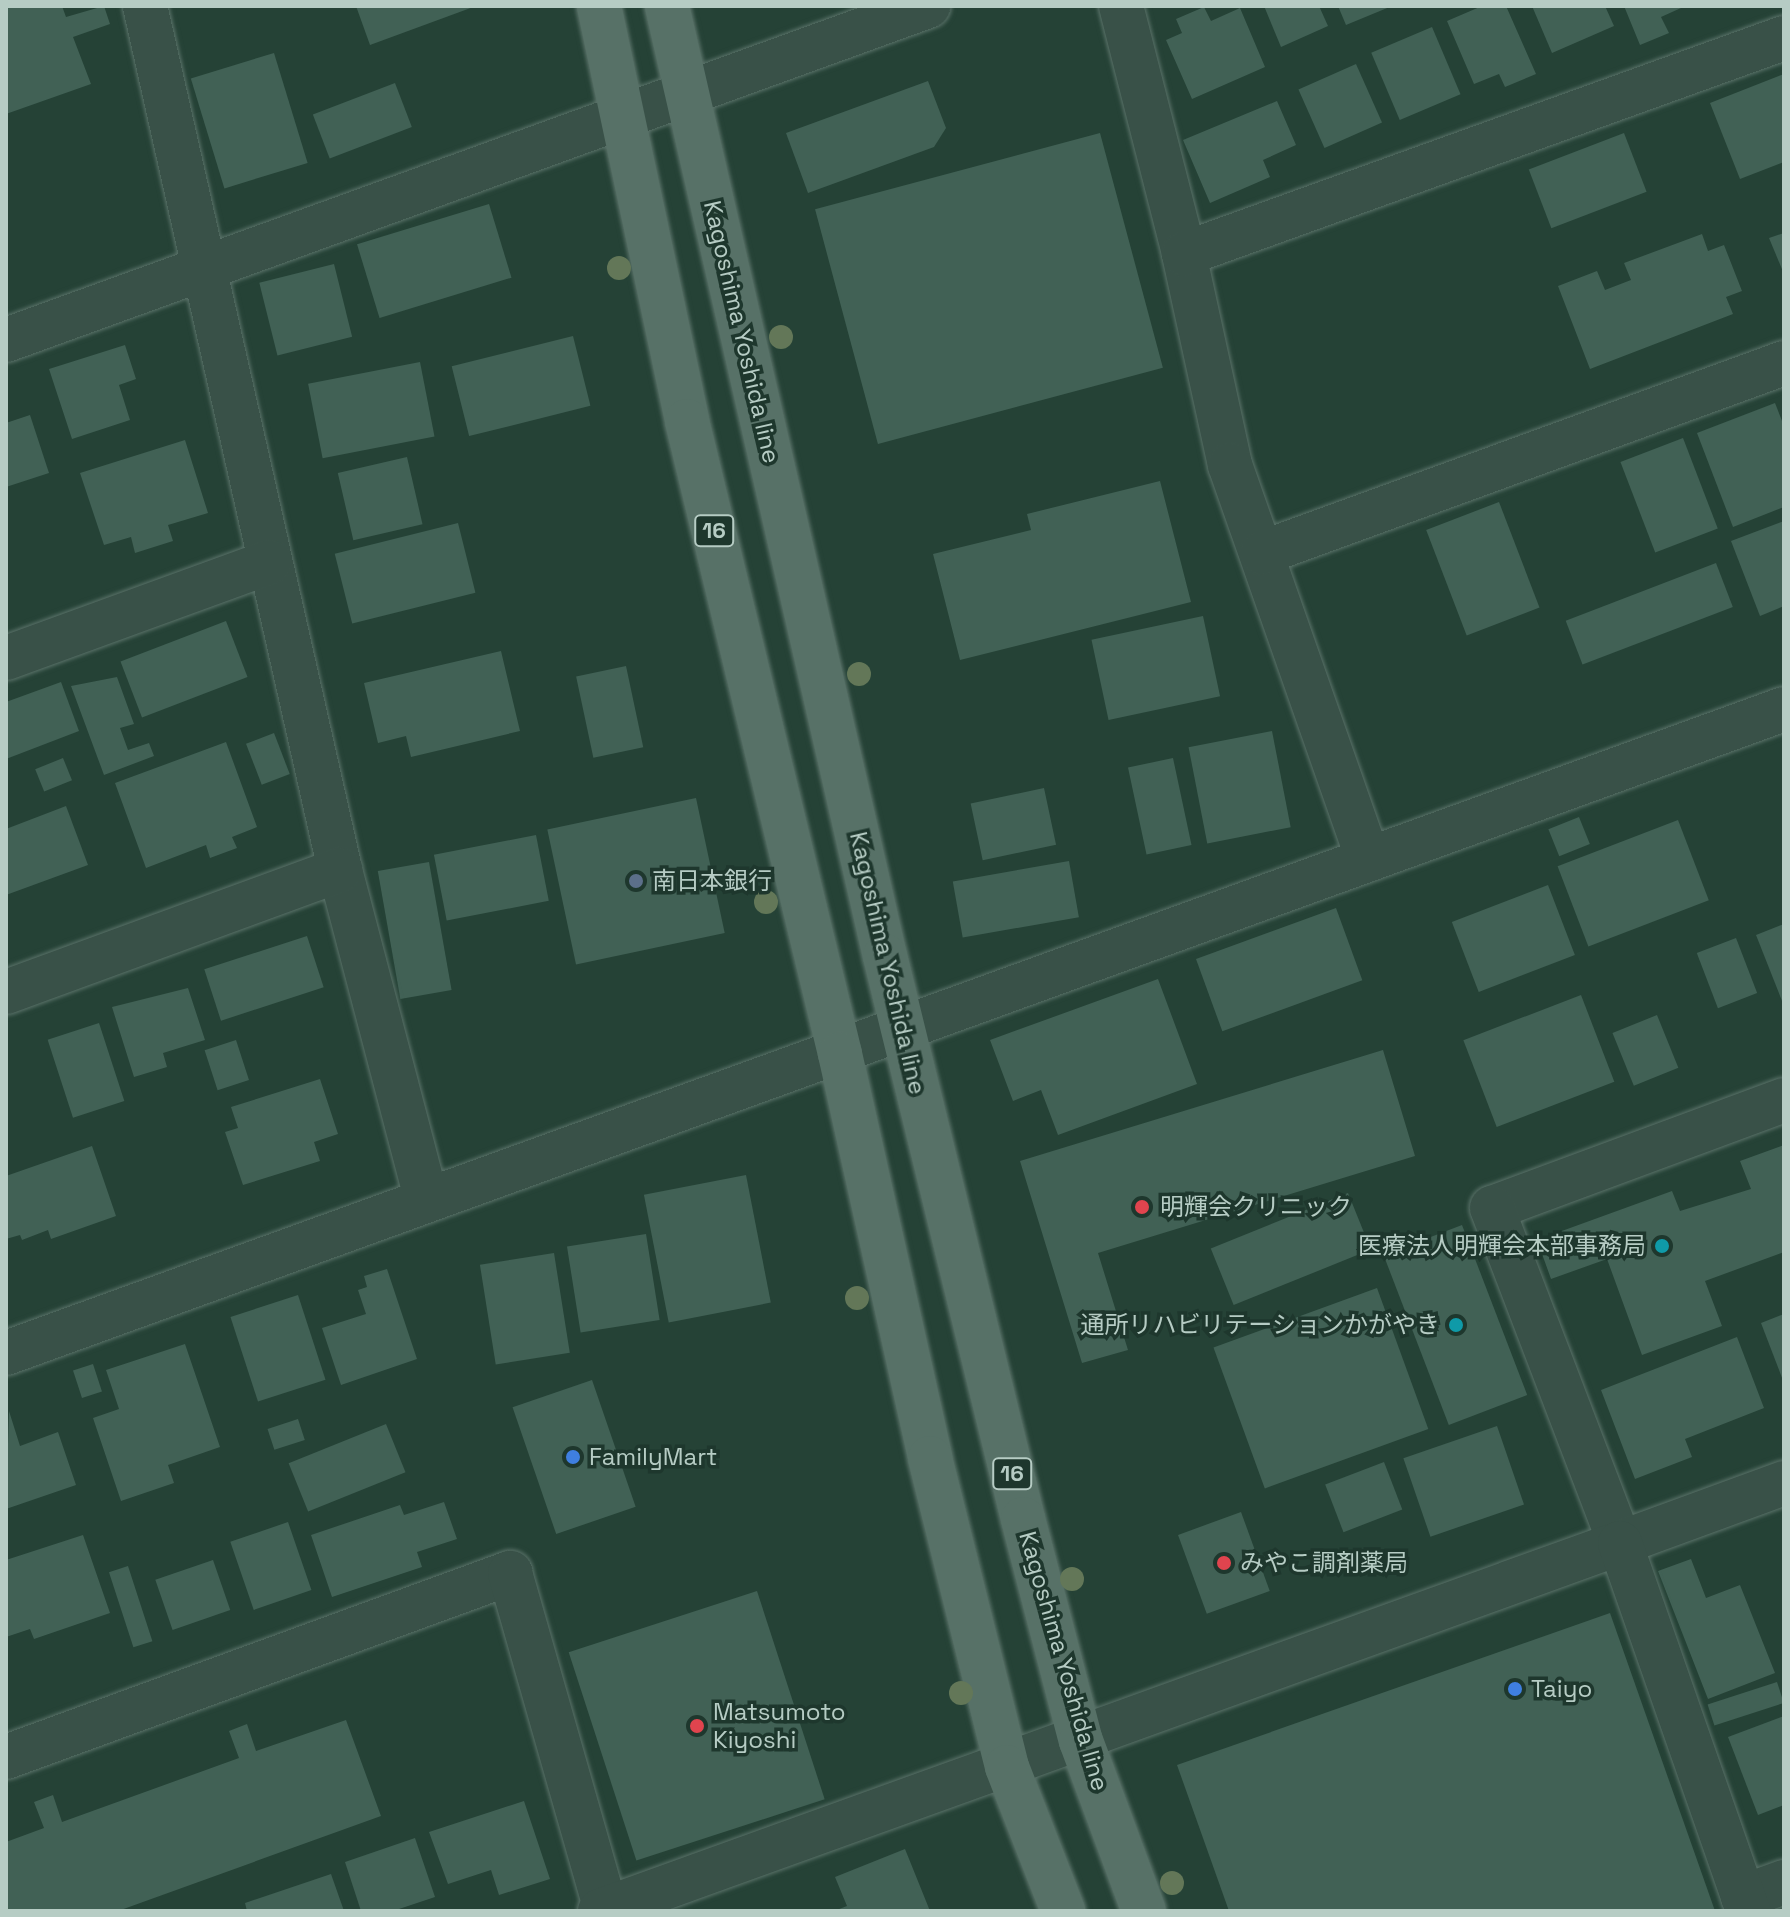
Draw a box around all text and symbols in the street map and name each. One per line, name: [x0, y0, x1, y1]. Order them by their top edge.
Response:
street label: Kagoshima Yoshida line: [698, 198, 786, 466]
road number: 16: [694, 513, 734, 549]
street label: Kagoshima Yoshida line: [844, 829, 932, 1097]
place label: 南日本銀行: [652, 867, 772, 895]
marker: 南日本銀行: [627, 872, 645, 890]
place label: 明輝会クリニック: [1160, 1193, 1352, 1221]
marker: 明輝会クリニック: [1131, 1196, 1153, 1218]
place label: 医療法人明輝会本部事務局: [1358, 1232, 1646, 1260]
marker: 医療法人明輝会本部事務局: [1653, 1237, 1671, 1255]
place label: 通所リハビリテーションかがやき: [1080, 1311, 1440, 1339]
marker: 通所リハビリテーションかがやき: [1447, 1316, 1465, 1334]
place label: FamilyMart: [589, 1443, 717, 1471]
marker: FamilyMart: [564, 1448, 582, 1466]
road number: 16: [992, 1456, 1032, 1492]
street label: Kagoshima Yoshida line: [1013, 1528, 1115, 1794]
place label: みやこ調剤薬局: [1240, 1549, 1408, 1577]
marker: みやこ調剤薬局: [1215, 1554, 1233, 1572]
place label: Taiyo: [1531, 1675, 1592, 1703]
marker: Taiyo: [1506, 1680, 1524, 1698]
place label: Matsumoto Kiyoshi: [713, 1698, 846, 1754]
marker: Matsumoto Kiyoshi: [688, 1717, 706, 1735]

